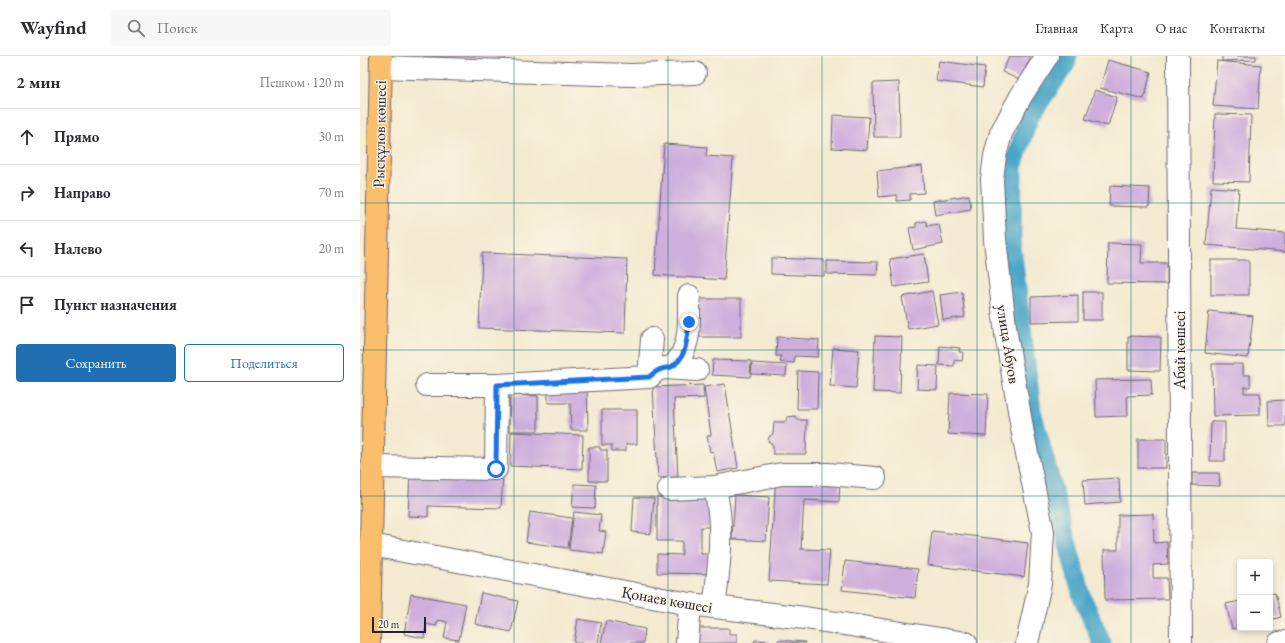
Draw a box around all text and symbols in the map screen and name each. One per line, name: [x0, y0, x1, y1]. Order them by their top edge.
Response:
search box: [111, 10, 391, 46]
text: Wayfind: [20, 15, 87, 40]
icon: search: [125, 17, 147, 39]
text: Поиск: [157, 18, 198, 37]
text: Главная: [1035, 19, 1078, 37]
text: Карта: [1100, 19, 1133, 37]
text: О нас: [1155, 19, 1187, 37]
text: Контакты: [1209, 19, 1265, 37]
text: 2 мин: [16, 71, 60, 93]
text: Пешком · 120 m: [260, 74, 344, 91]
street label: Рысқұлов көшесі: [368, 80, 391, 188]
icon: ahead: [16, 126, 38, 148]
text: Прямо: [54, 127, 99, 146]
text: 30 m: [319, 128, 344, 145]
icon: right: [16, 182, 38, 204]
text: Направо: [54, 183, 111, 202]
text: 70 m: [319, 184, 344, 201]
icon: left: [16, 238, 38, 260]
text: Налево: [54, 239, 102, 258]
text: 20 m: [319, 240, 344, 257]
icon: arrive: [16, 294, 38, 316]
text: Пункт назначения: [54, 295, 177, 314]
street label: улица Абуов: [992, 303, 1025, 385]
street label: Абай көшесі: [1169, 311, 1190, 390]
route end: [680, 313, 698, 331]
button: Сохранить: [16, 344, 176, 382]
button: Поделиться: [184, 344, 344, 382]
route start: [487, 460, 505, 478]
map controls: [1237, 559, 1273, 631]
button: +: [1237, 559, 1273, 595]
street label: Қонаев көшесі: [620, 581, 714, 618]
button: −: [1237, 595, 1273, 631]
scale bar: [372, 615, 426, 634]
text: 20 m: [378, 617, 399, 631]

